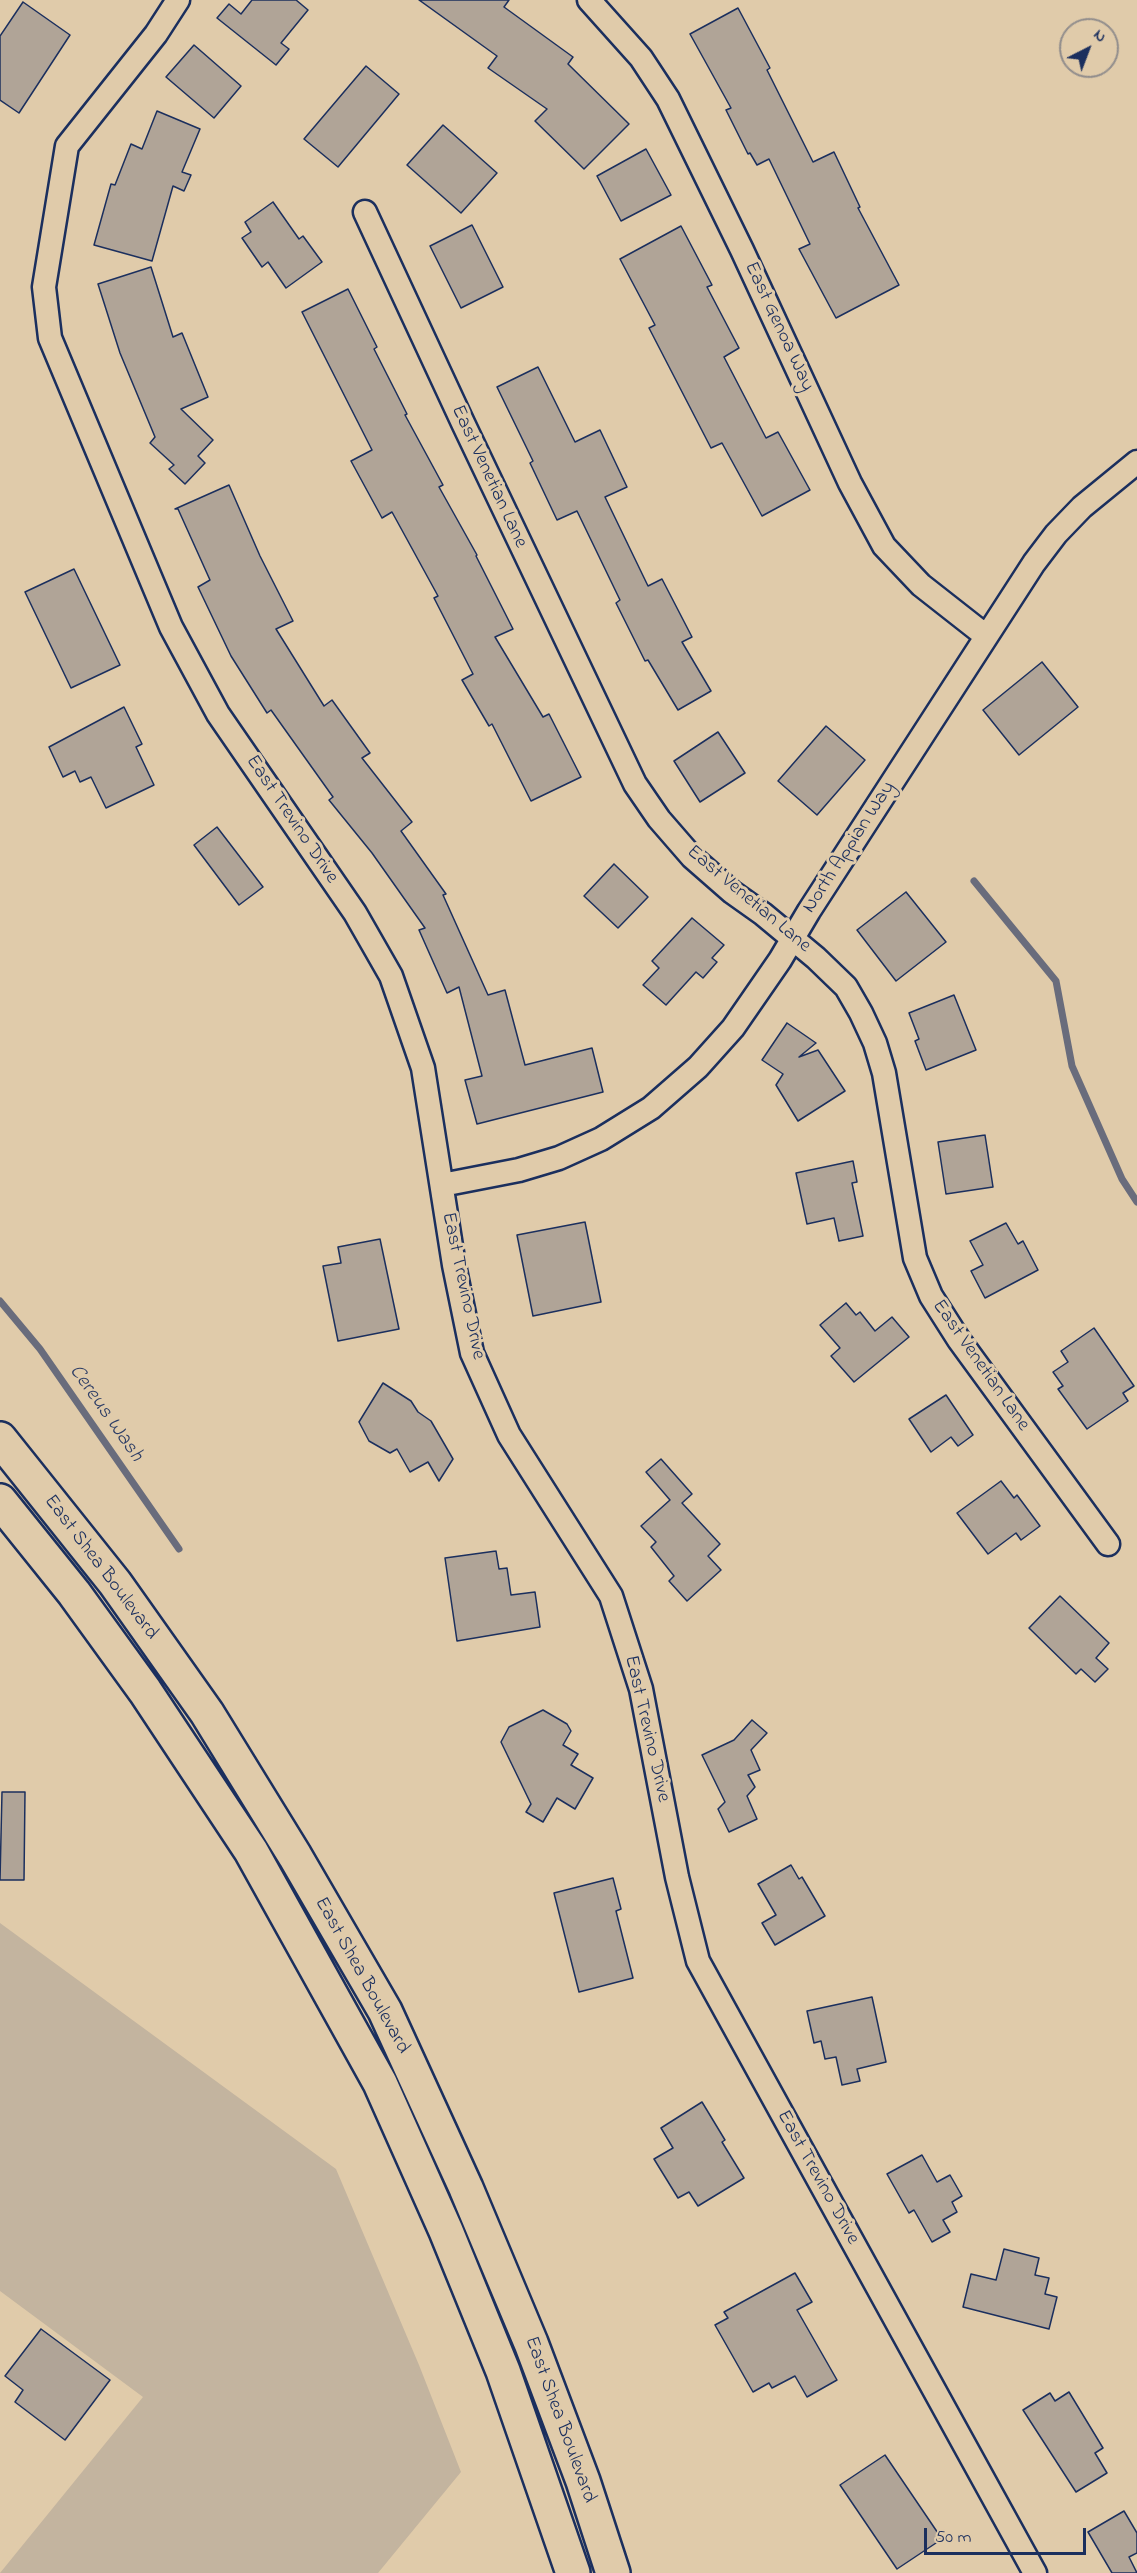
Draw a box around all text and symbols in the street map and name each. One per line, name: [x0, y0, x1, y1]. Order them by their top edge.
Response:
north arrow: [1059, 18, 1119, 78]
text: N: [1088, 24, 1112, 49]
street label: East Genoa Way: [738, 259, 818, 395]
street label: East Venetian Lane: [444, 402, 532, 552]
street label: East Trevino Drive: [239, 751, 343, 889]
street label: North Appian Way: [799, 778, 901, 918]
street label: East Venetian Lane: [681, 841, 815, 959]
street label: East Trevino Drive: [435, 1210, 489, 1362]
street label: East Venetian Lane: [926, 1296, 1034, 1436]
water label: Cereus Wash: [62, 1360, 148, 1468]
street label: East Shea Boulevard: [38, 1491, 162, 1645]
street label: East Trevino Drive: [617, 1653, 675, 1805]
street label: East Shea Boulevard: [308, 1893, 414, 2059]
street label: East Trevino Drive: [770, 2107, 864, 2249]
street label: East Shea Boulevard: [518, 2333, 600, 2507]
scale bar: [927, 2516, 1089, 2554]
text: 50 m: [935, 2525, 972, 2551]

